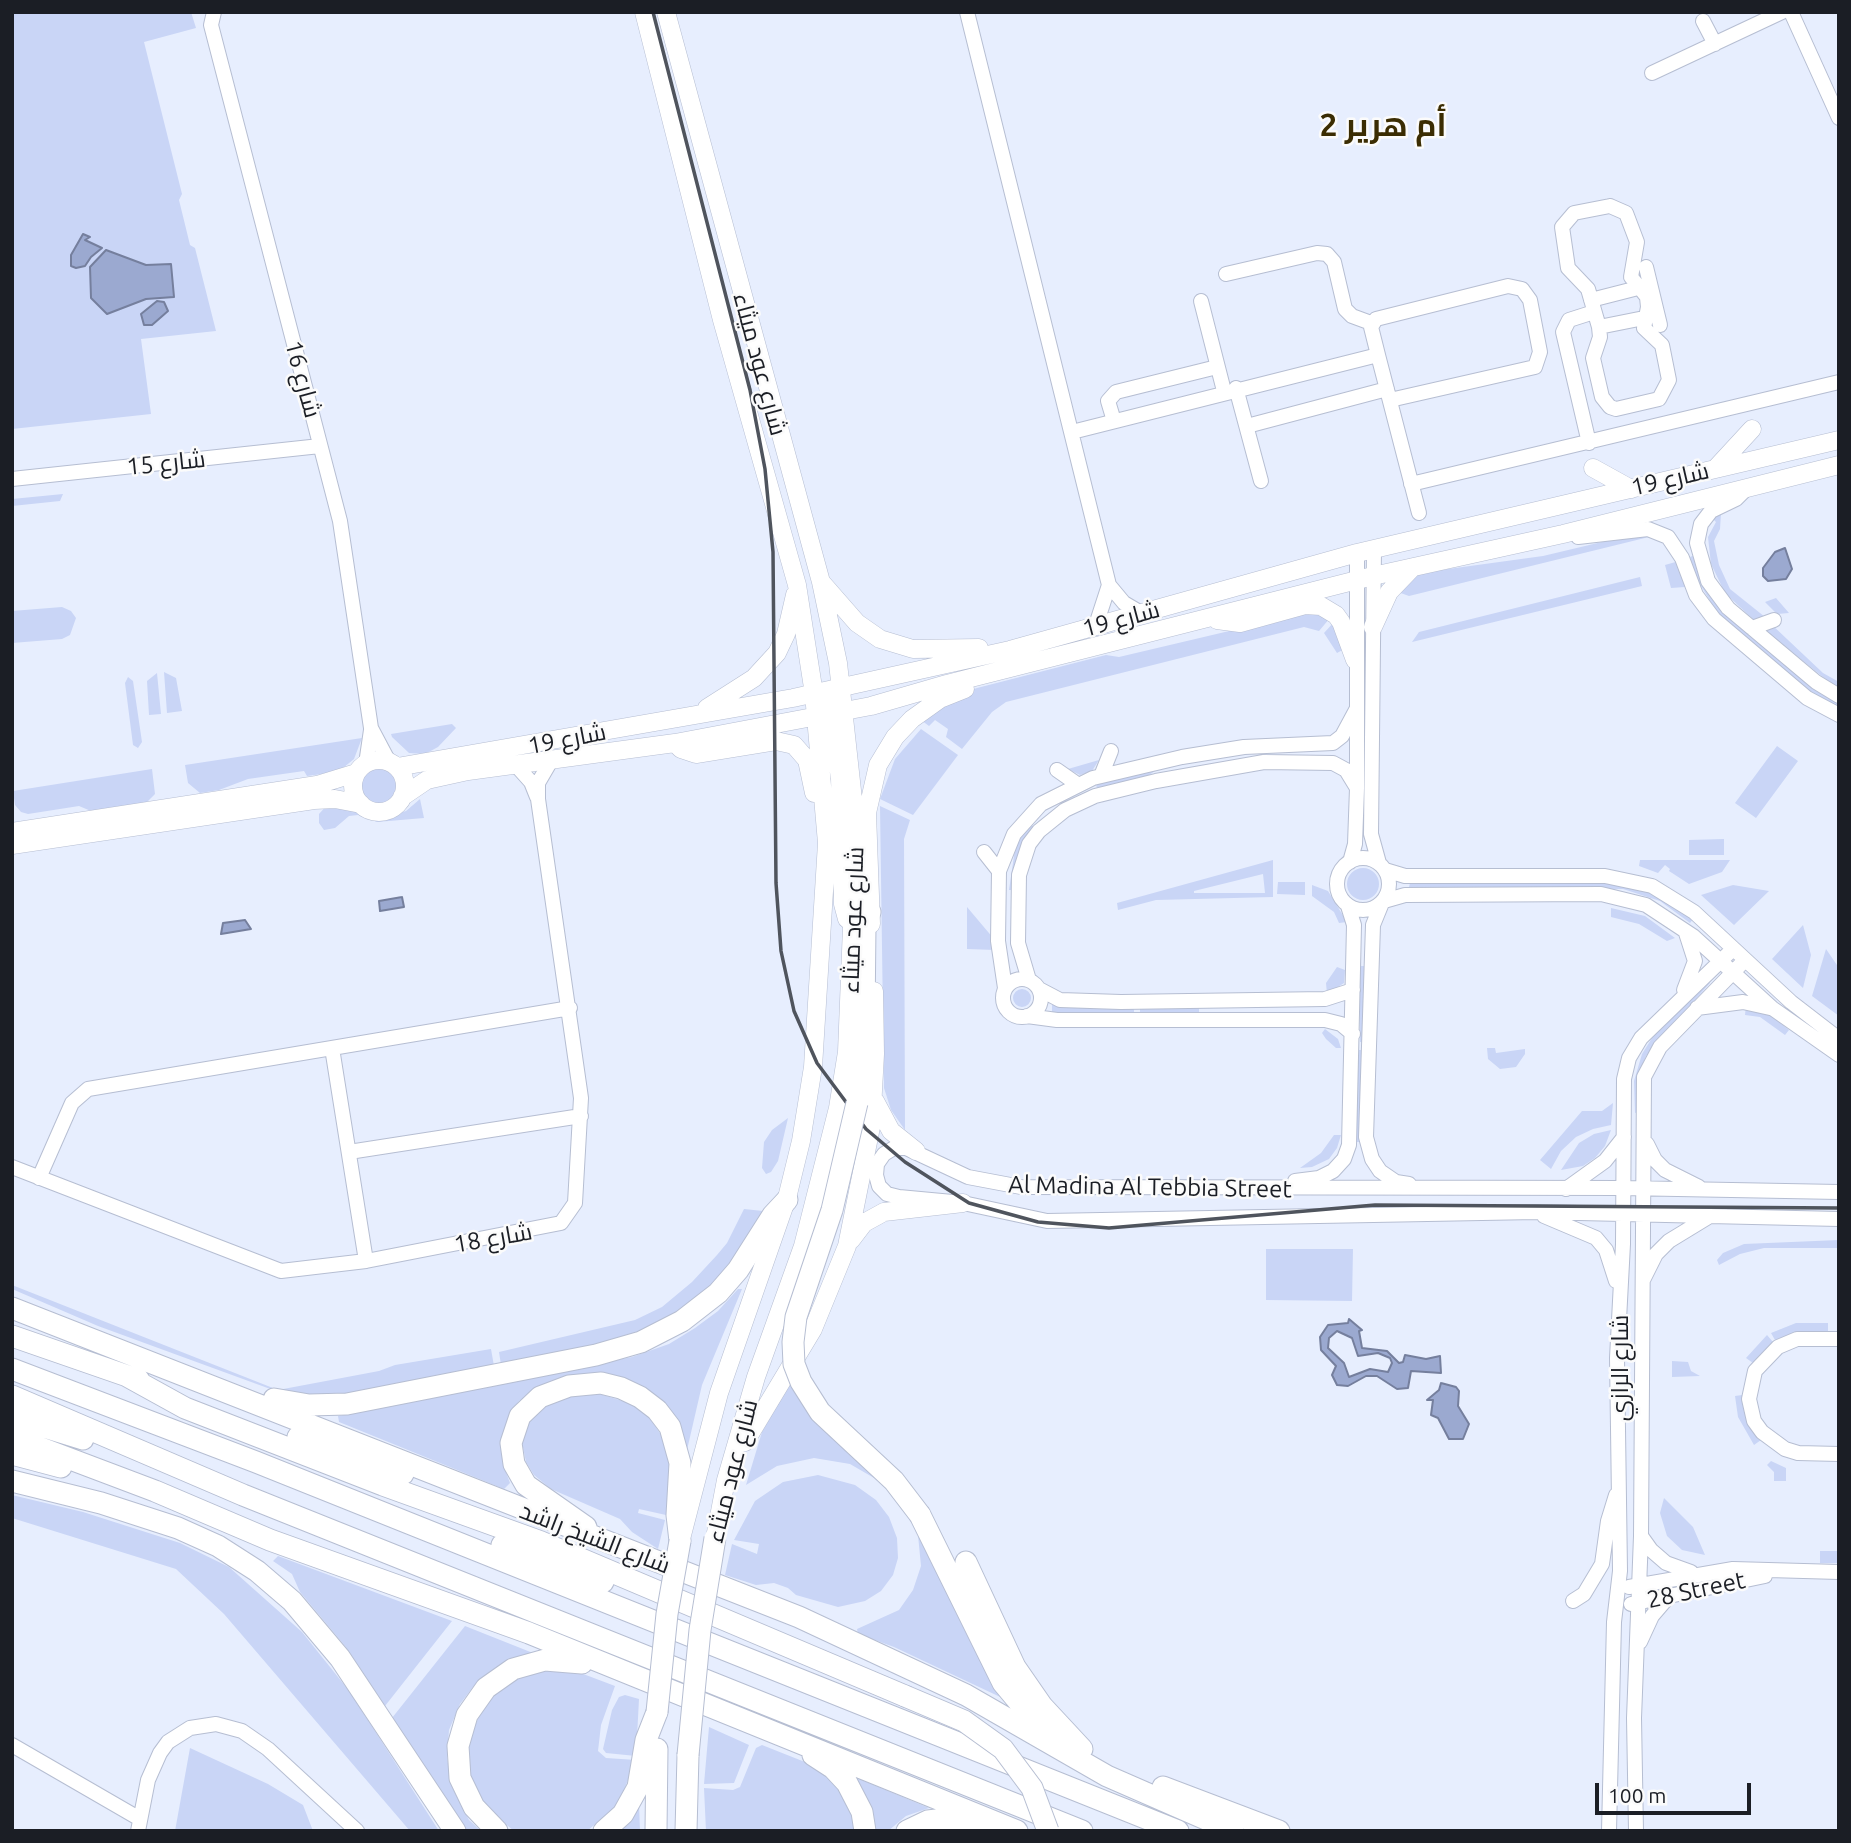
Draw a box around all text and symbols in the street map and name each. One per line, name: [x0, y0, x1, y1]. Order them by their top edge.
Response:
district label: أم هرير 2: [1319, 106, 1447, 144]
street label: شارع عود ميثاء: [727, 289, 793, 439]
street label: شارع 16: [279, 337, 327, 421]
street label: شارع 15: [125, 445, 207, 481]
street label: شارع 19: [1628, 456, 1712, 502]
street label: شارع 19: [1079, 595, 1163, 643]
street label: شارع 19: [525, 717, 609, 761]
street label: شارع عود ميثاء: [836, 846, 870, 994]
street label: Al Madina Al Tebbia Street: [1008, 1170, 1292, 1204]
street label: شارع 18: [452, 1217, 534, 1259]
street label: شارع الرازي: [1606, 1315, 1634, 1421]
street label: شارع عود ميثاء: [700, 1396, 764, 1546]
street label: شارع الشيخ راشد: [516, 1496, 674, 1580]
street label: 28 Street: [1644, 1566, 1748, 1614]
scale bar: [1599, 1770, 1755, 1814]
text: 100 m: [1608, 1783, 1666, 1807]

